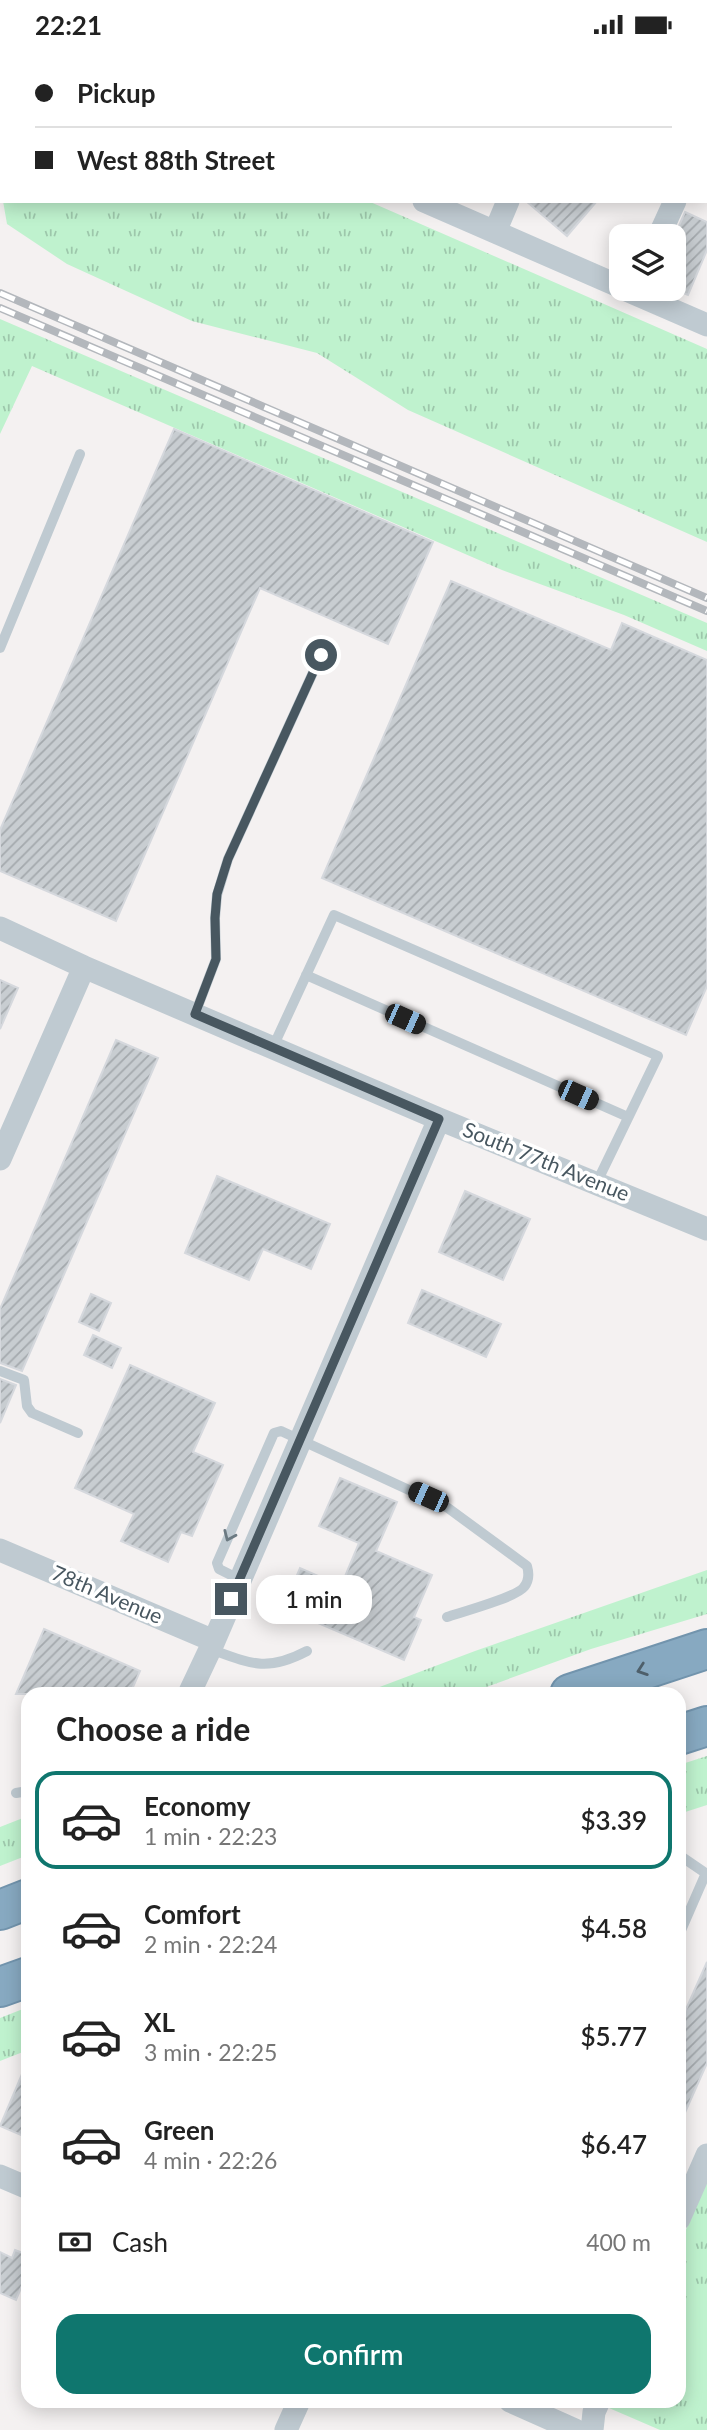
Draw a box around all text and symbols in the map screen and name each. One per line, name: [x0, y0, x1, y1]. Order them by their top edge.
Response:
text: 22:21: [35, 9, 102, 41]
text: Pickup: [77, 77, 156, 109]
text: West 88th Street: [77, 144, 275, 176]
map controls: [609, 224, 686, 301]
button: layers: [609, 224, 686, 301]
route start: [305, 639, 337, 671]
car: [382, 1001, 429, 1037]
car: [555, 1077, 602, 1113]
street label: South 77th Avenue: [460, 1116, 633, 1205]
car: [405, 1479, 452, 1515]
one-way arrow: [223, 1529, 237, 1541]
street label: 78th Avenue: [48, 1559, 167, 1628]
callout: 1 min: [256, 1575, 371, 1623]
route end: [215, 1583, 247, 1615]
text: 1 min: [286, 1585, 342, 1613]
one-way arrow: [636, 1662, 648, 1676]
text: Choose a ride: [56, 1709, 250, 1748]
icon: car: [60, 1789, 123, 1852]
text: Economy: [144, 1790, 250, 1822]
text: $3.39: [581, 1804, 647, 1836]
text: 1 min · 22:23: [144, 1822, 277, 1850]
icon: car: [60, 1897, 123, 1960]
text: Comfort: [144, 1898, 241, 1930]
text: $4.58: [581, 1912, 647, 1944]
text: 2 min · 22:24: [144, 1930, 277, 1958]
icon: car: [60, 2005, 123, 2068]
text: XL: [144, 2006, 175, 2038]
text: $5.77: [581, 2020, 647, 2052]
text: 3 min · 22:25: [144, 2038, 277, 2066]
icon: car: [60, 2113, 123, 2176]
text: Green: [144, 2114, 214, 2146]
text: $6.47: [581, 2128, 647, 2160]
text: 4 min · 22:26: [144, 2146, 277, 2174]
icon: cash: [56, 2223, 94, 2261]
text: Cash: [112, 2226, 168, 2258]
text: 400 m: [586, 2228, 651, 2256]
button: Confirm: [56, 2314, 651, 2394]

